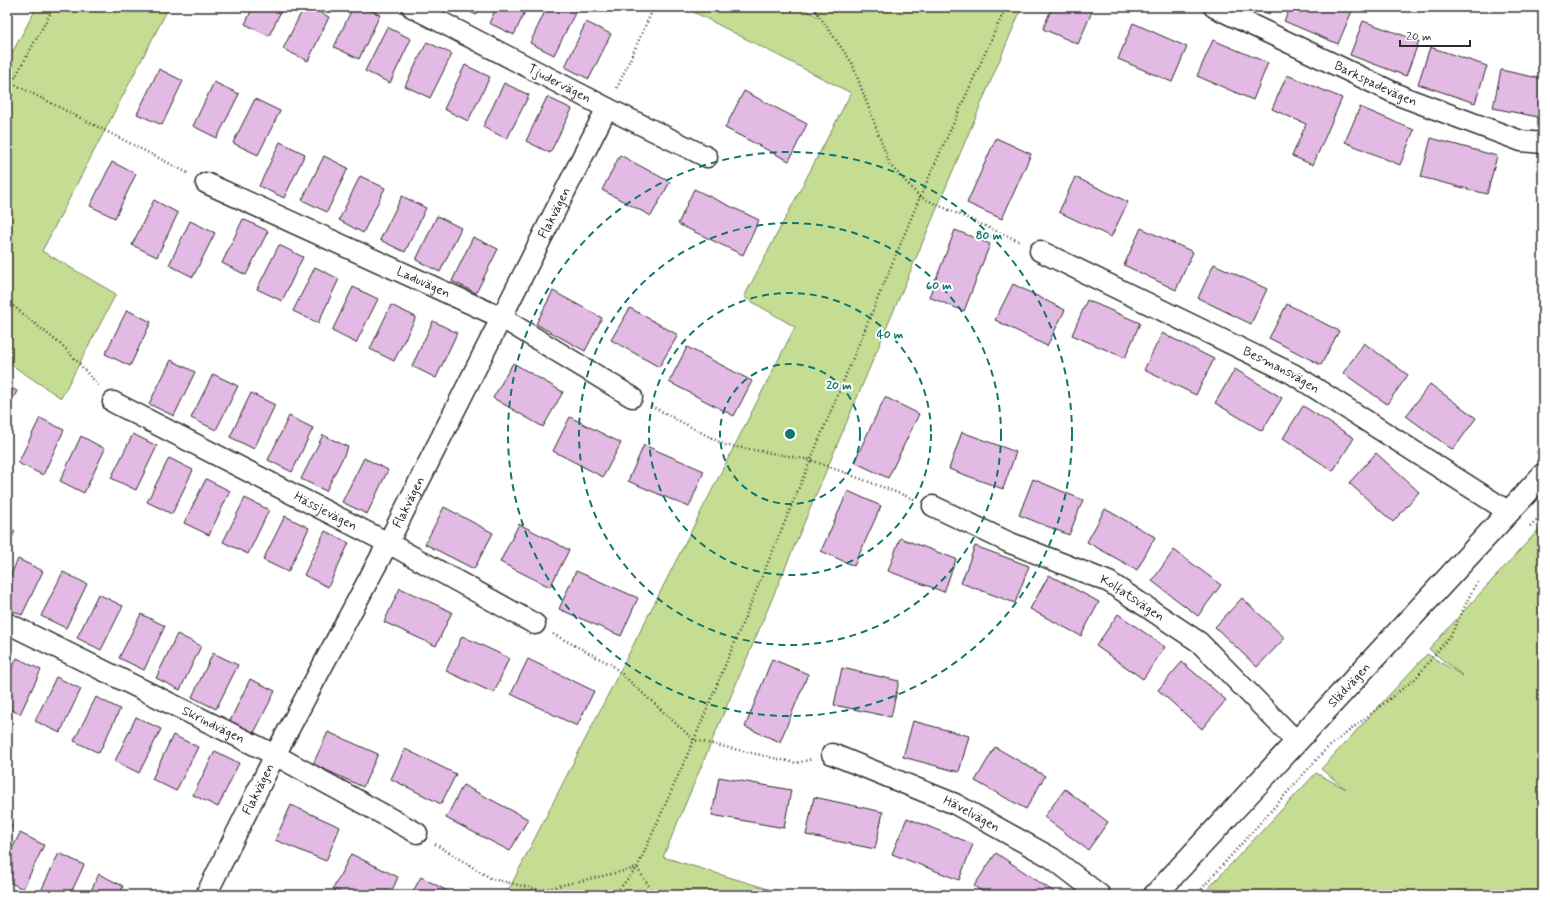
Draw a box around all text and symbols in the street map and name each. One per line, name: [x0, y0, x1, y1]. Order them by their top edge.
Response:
scale bar: [1400, 22, 1470, 48]
text: 20 m: [1406, 29, 1432, 45]
street label: Barkspadevägen: [1331, 57, 1420, 110]
street label: Tjudervägen: [525, 60, 594, 107]
street label: Flakvägen: [534, 184, 574, 241]
text: 80 m: [976, 228, 1003, 244]
street label: Laduvägen: [394, 263, 453, 302]
text: 60 m: [926, 278, 952, 294]
text: 40 m: [877, 327, 904, 343]
street label: Besmansvägen: [1240, 342, 1323, 397]
text: 20 m: [826, 378, 852, 394]
centre of rings: [783, 427, 797, 441]
street label: Flakvägen: [389, 474, 429, 531]
street label: Hässjevägen: [291, 488, 360, 534]
street label: Kolfatsvägen: [1098, 571, 1168, 625]
street label: Slädvägen: [1324, 659, 1374, 711]
street label: Skrindvägen: [179, 702, 248, 747]
street label: Flakvägen: [238, 761, 278, 818]
street label: Hävelvägen: [941, 792, 1003, 836]

